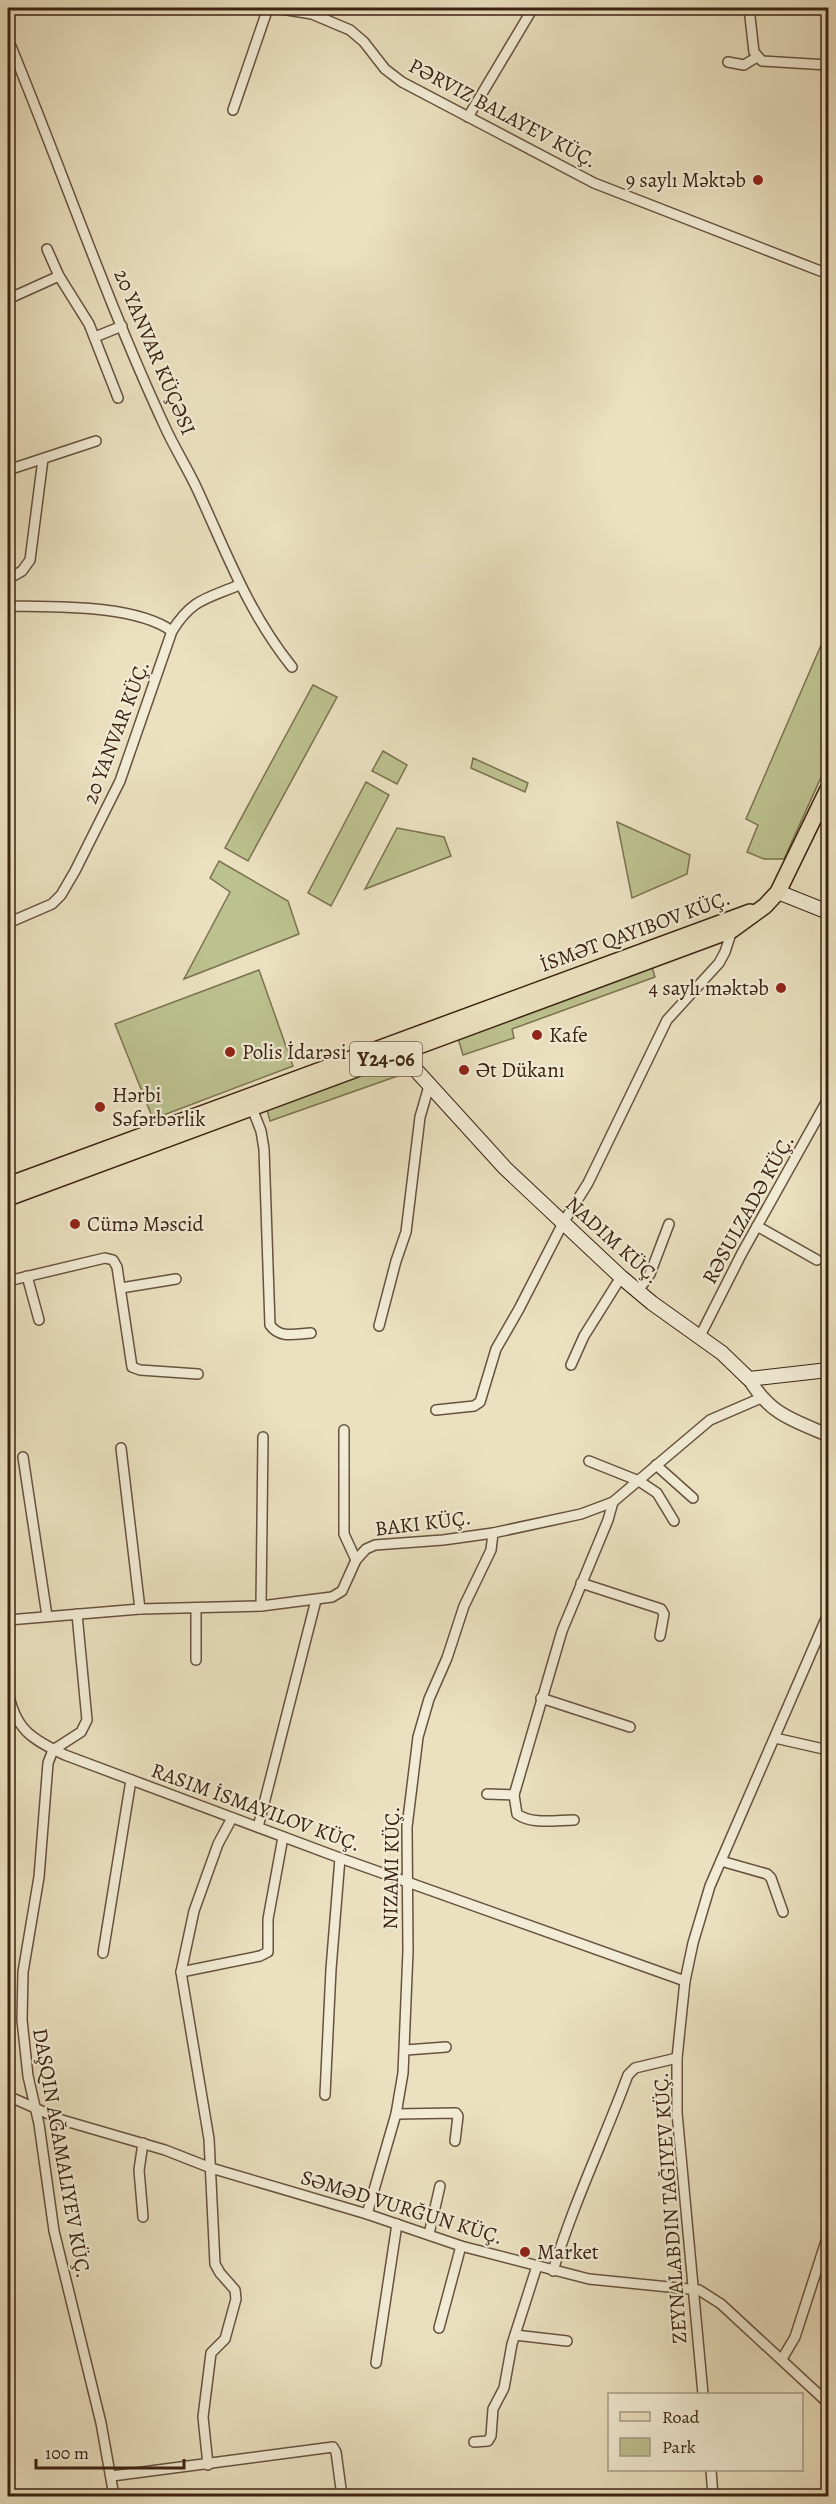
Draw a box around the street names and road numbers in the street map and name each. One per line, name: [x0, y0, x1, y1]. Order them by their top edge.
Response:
street label: PƏRVIZ BALAYEV KÜÇ.: [404, 51, 602, 175]
street label: 20 YANVAR KÜÇƏSI: [107, 265, 203, 439]
street label: 20 YANVAR KÜÇ.: [76, 656, 156, 808]
street label: İSMƏT QAYIBOV KÜÇ.: [536, 883, 734, 979]
road number: Y24-06: [350, 1042, 422, 1076]
street label: RƏSULZADƏ KÜÇ.: [695, 1129, 801, 1289]
street label: NADIM KÜÇ.: [560, 1190, 666, 1290]
street label: BAKI KÜÇ.: [373, 1503, 473, 1543]
street label: RASIM İSMAYILOV KÜÇ.: [147, 1756, 365, 1858]
street label: NIZAMI KÜÇ.: [376, 1806, 406, 1930]
street label: DAŞQIN AĞAMALIYEV KÜÇ.: [26, 2026, 98, 2280]
street label: ZEYNALABDIN TAĞIYEV KÜÇ.: [647, 2071, 693, 2345]
street label: SƏMƏD VURĞUN KÜÇ.: [297, 2163, 507, 2251]

